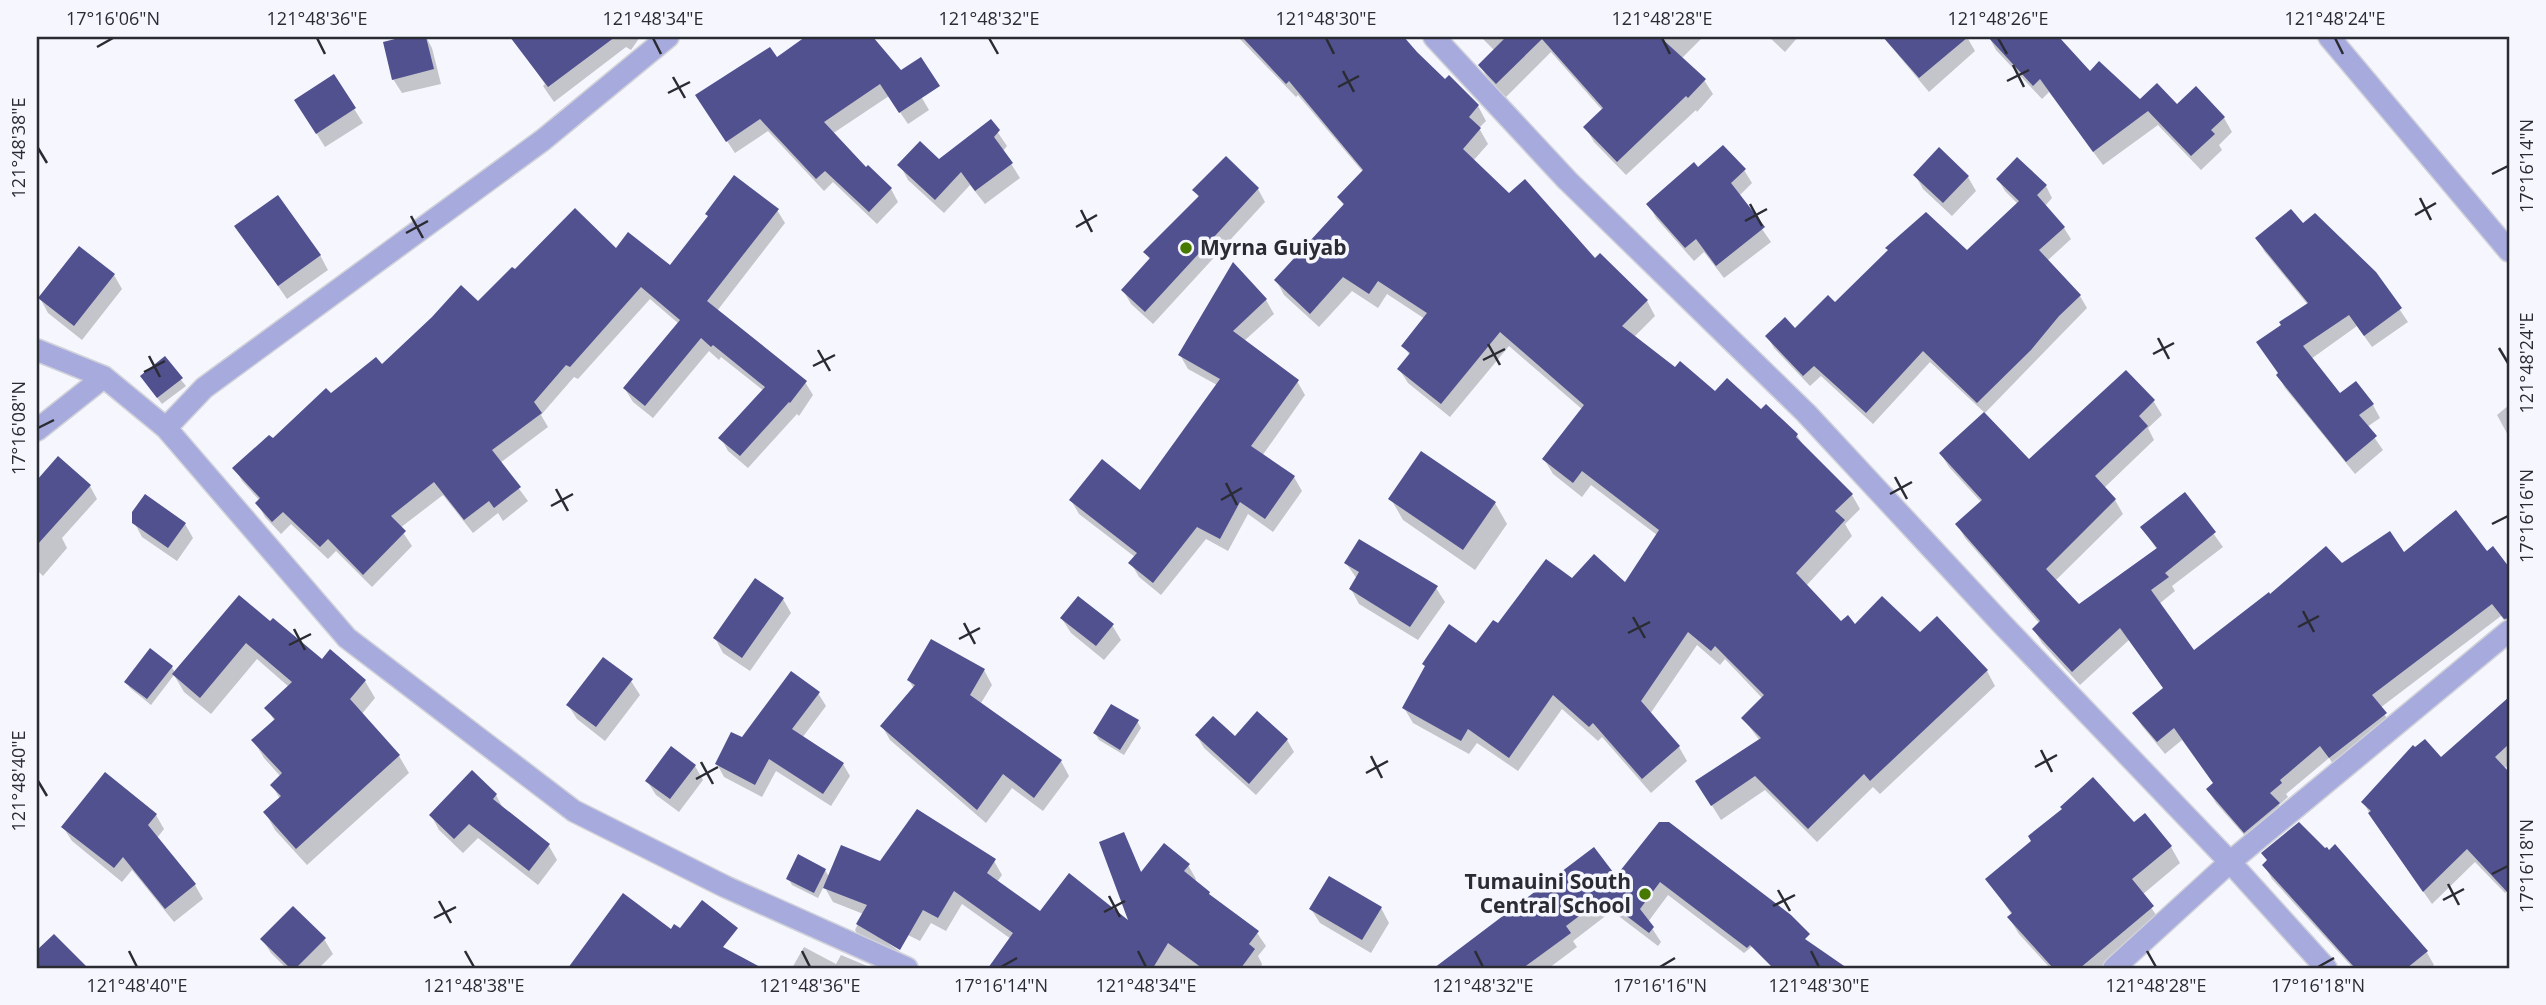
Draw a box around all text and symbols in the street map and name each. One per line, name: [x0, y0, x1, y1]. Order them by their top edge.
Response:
text: 17°16'06"N: [66, 6, 160, 30]
text: 121°48'36"E: [267, 6, 367, 30]
text: 121°48'34"E: [603, 6, 703, 30]
text: 121°48'32"E: [939, 6, 1039, 30]
text: 121°48'30"E: [1276, 6, 1376, 30]
text: 121°48'28"E: [1612, 6, 1712, 30]
text: 121°48'26"E: [1948, 6, 2048, 30]
text: 121°48'24"E: [2285, 6, 2385, 30]
text: 121°48'38"E: [6, 98, 30, 198]
text: 17°16'14"N: [2514, 119, 2538, 213]
place label: Myrna Guiyab: [1200, 233, 1347, 261]
marker: Myrna Guiyab: [1178, 240, 1194, 256]
text: 121°48'24"E: [2514, 313, 2538, 413]
text: 17°16'08"N: [6, 381, 30, 475]
text: 17°16'16"N: [2514, 469, 2538, 563]
text: 121°48'40"E: [6, 731, 30, 831]
text: 17°16'18"N: [2514, 819, 2538, 913]
place label: Tumauini South Central School: [1465, 867, 1631, 919]
marker: Tumauini South Central School: [1637, 886, 1653, 902]
text: 121°48'40"E: [87, 973, 187, 997]
text: 121°48'38"E: [424, 973, 524, 997]
text: 121°48'36"E: [760, 973, 860, 997]
text: 17°16'14"N: [954, 973, 1048, 997]
text: 121°48'34"E: [1096, 973, 1196, 997]
text: 121°48'32"E: [1433, 973, 1533, 997]
text: 17°16'16"N: [1613, 973, 1707, 997]
text: 121°48'30"E: [1769, 973, 1869, 997]
text: 121°48'28"E: [2106, 973, 2206, 997]
text: 17°16'18"N: [2271, 973, 2365, 997]

